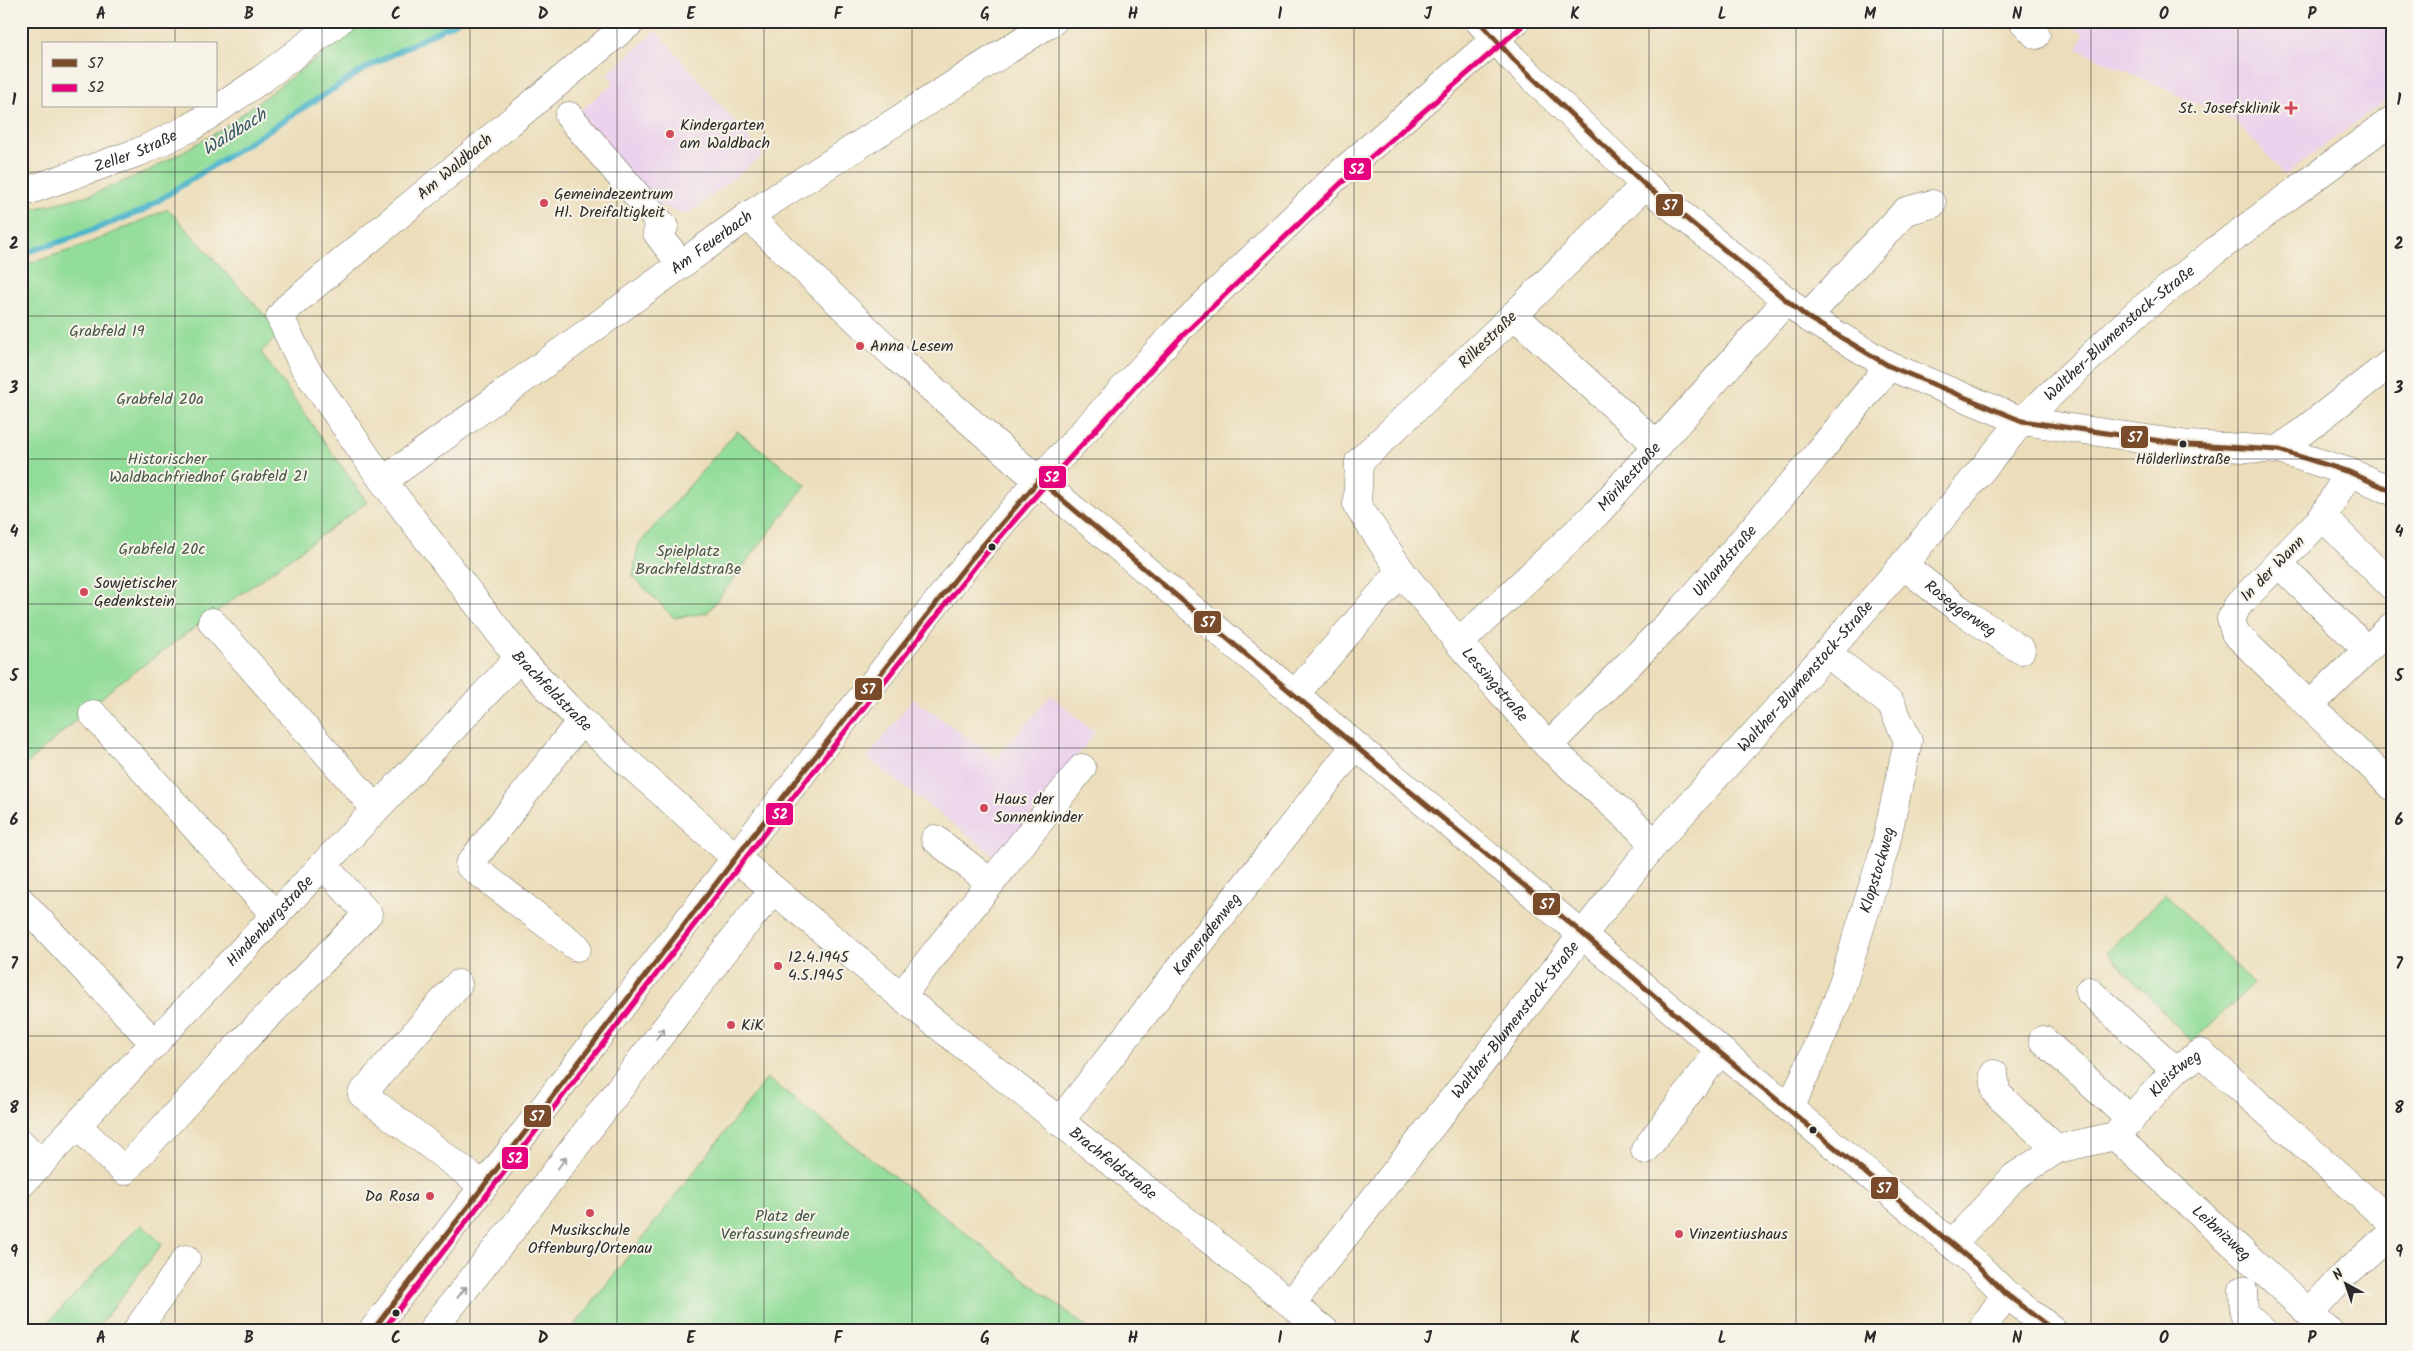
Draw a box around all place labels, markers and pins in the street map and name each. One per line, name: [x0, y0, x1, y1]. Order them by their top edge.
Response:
place label: St. Josefsklinik: [2178, 96, 2280, 121]
marker: St. Josefsklinik: [2284, 101, 2298, 115]
place label: Kindergarten am Waldbach: [680, 113, 770, 156]
marker: Kindergarten am Waldbach: [664, 128, 676, 140]
place label: Gemeindezentrum Hl. Dreifaltigkeit: [554, 182, 673, 225]
marker: Gemeindezentrum Hl. Dreifaltigkeit: [538, 197, 550, 209]
place label: Anna Lesem: [870, 334, 954, 359]
marker: Anna Lesem: [854, 340, 866, 352]
marker: Hölderlinstraße: [2178, 439, 2188, 449]
place label: Hölderlinstraße: [2136, 448, 2231, 472]
unlabelled marker: [987, 542, 997, 552]
place label: Sowjetischer Gedenkstein: [94, 571, 178, 614]
marker: Sowjetischer Gedenkstein: [78, 586, 90, 598]
place label: Haus der Sonnenkinder: [994, 787, 1085, 830]
marker: Haus der Sonnenkinder: [978, 802, 990, 814]
place label: 12.4.1945 4.5.1945: [788, 945, 850, 988]
marker: 12.4.1945 4.5.1945: [772, 960, 784, 972]
place label: KiK: [741, 1013, 764, 1038]
marker: KiK: [725, 1019, 737, 1031]
unlabelled marker: [1808, 1125, 1818, 1135]
place label: Da Rosa: [365, 1184, 420, 1209]
marker: Da Rosa: [424, 1190, 436, 1202]
marker: Musikschule Offenburg/Ortenau: [584, 1207, 596, 1219]
place label: Musikschule Offenburg/Ortenau: [528, 1218, 653, 1261]
place label: Vinzentiushaus: [1689, 1222, 1788, 1247]
marker: Vinzentiushaus: [1673, 1228, 1685, 1240]
unlabelled marker: [391, 1308, 401, 1318]

